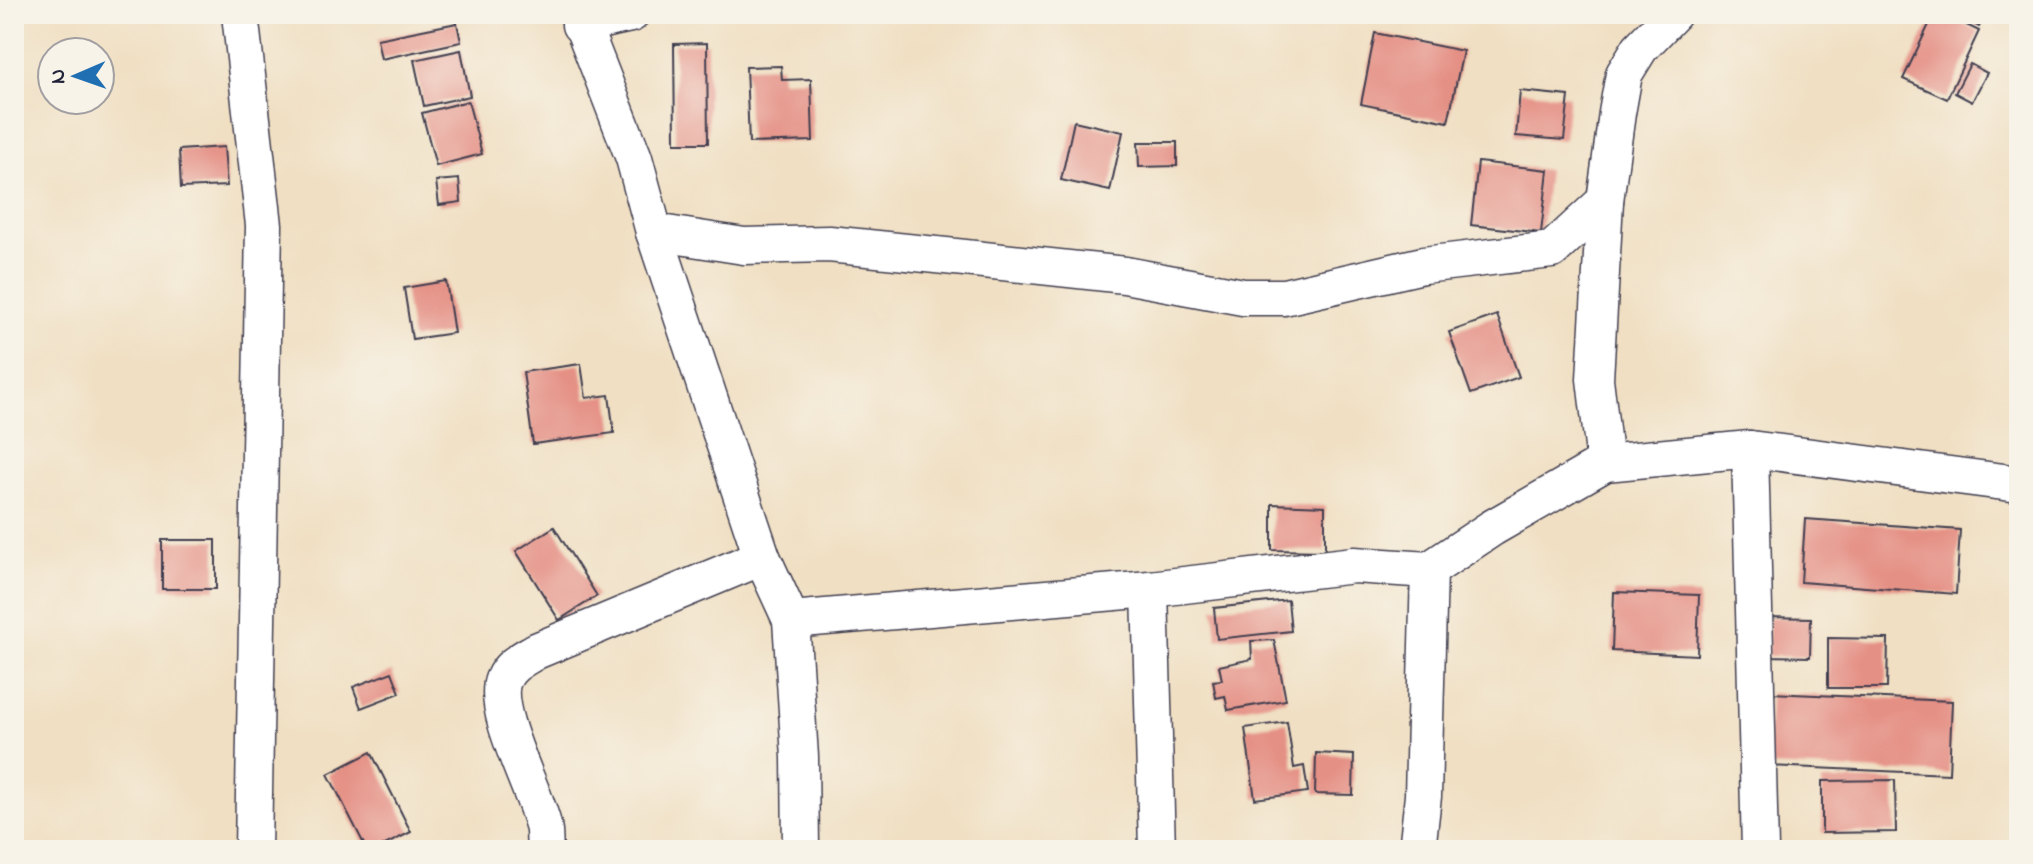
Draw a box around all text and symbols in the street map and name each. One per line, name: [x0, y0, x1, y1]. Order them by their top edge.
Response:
north arrow: [36, 36, 116, 116]
text: N: [43, 69, 75, 85]

